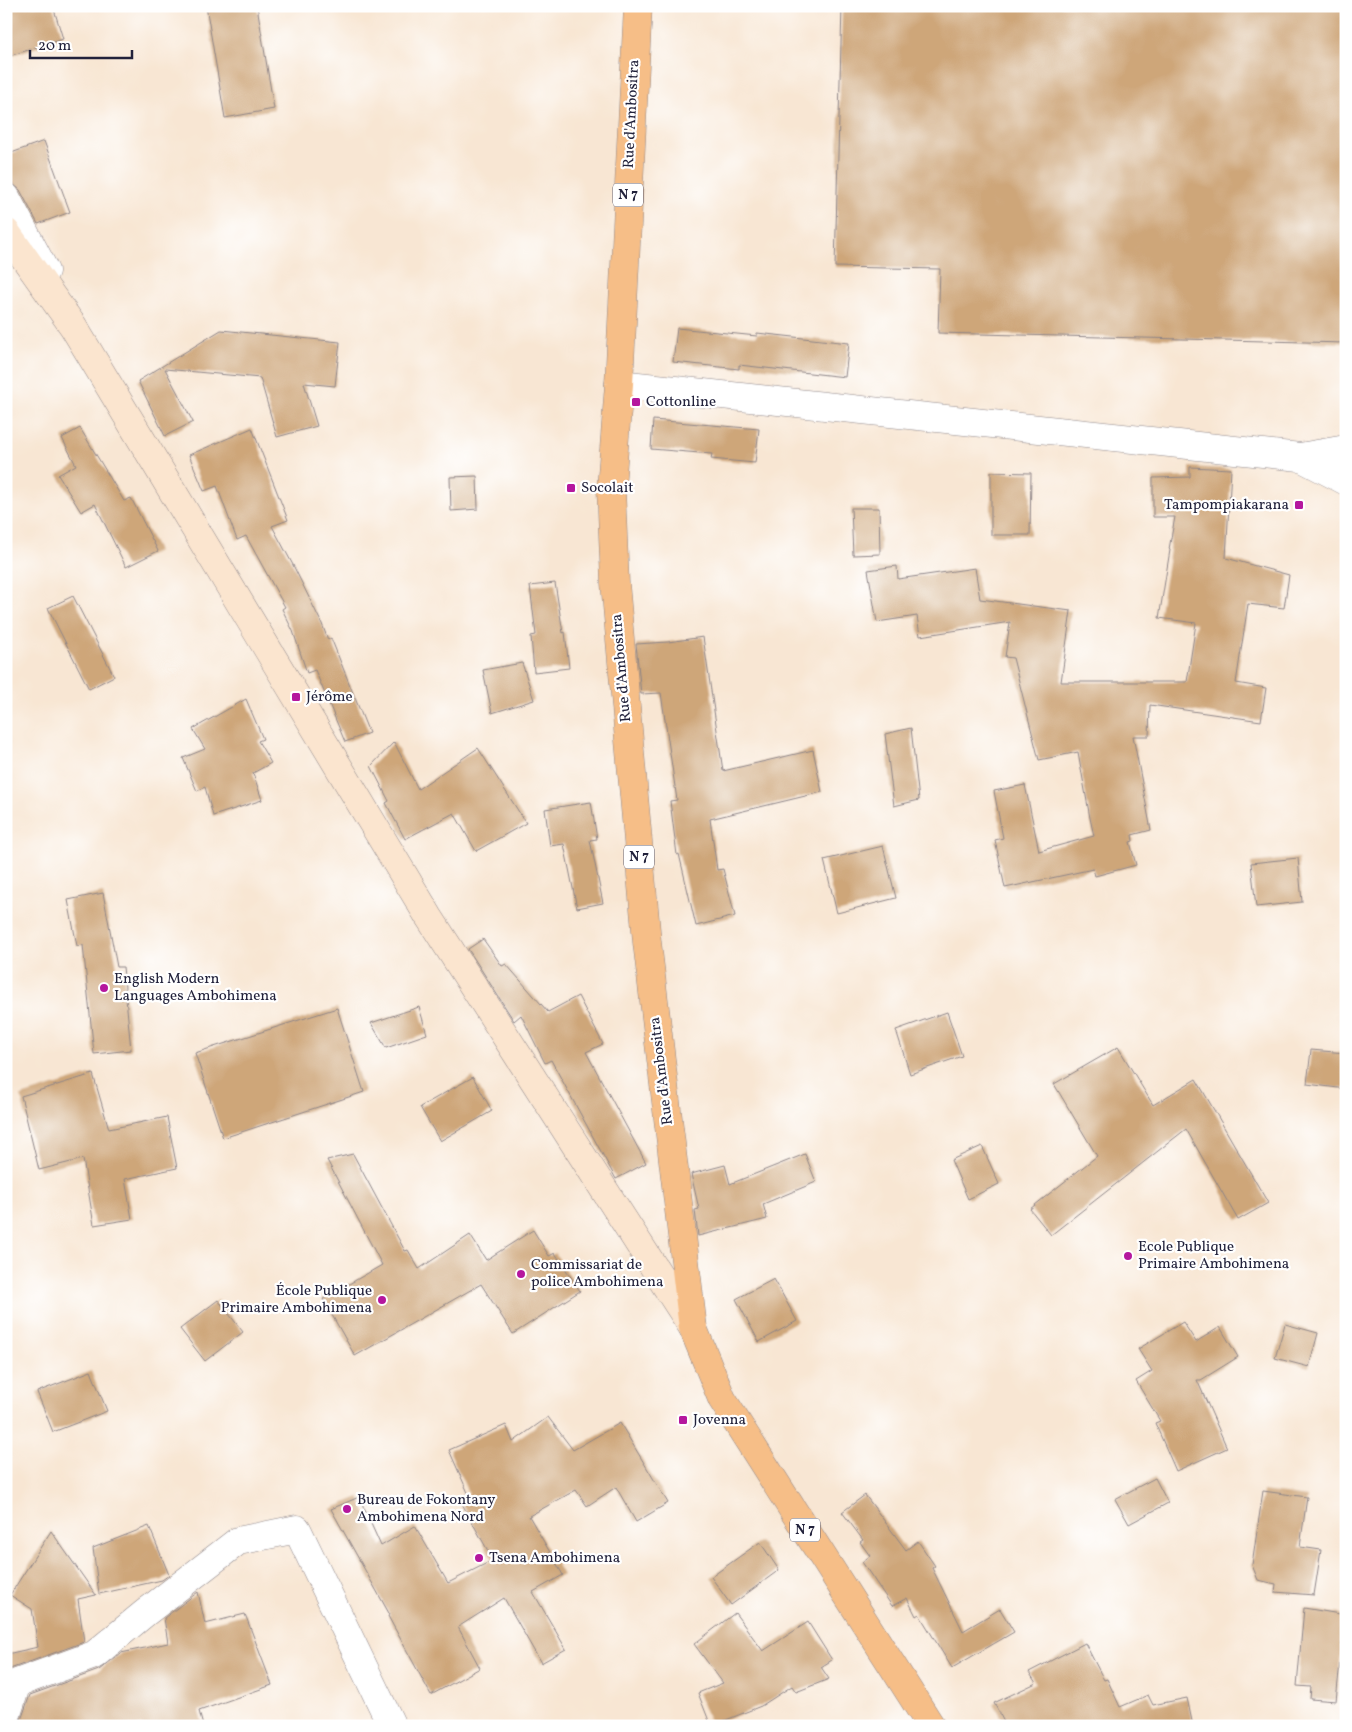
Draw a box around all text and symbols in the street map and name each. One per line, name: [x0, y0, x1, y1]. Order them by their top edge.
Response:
scale bar: [30, 28, 132, 60]
text: 20 m: [38, 36, 71, 57]
street label: Rue d'Ambositra: [619, 59, 645, 169]
road number: N 7: [613, 184, 643, 206]
place label: Cottonline: [646, 392, 716, 413]
marker: Cottonline: [630, 396, 642, 408]
place label: Socolait: [581, 478, 634, 499]
marker: Socolait: [565, 482, 577, 494]
place label: Tampompiakarana: [1164, 495, 1289, 516]
marker: Tampompiakarana: [1293, 499, 1305, 511]
street label: Rue d'Ambositra: [607, 613, 637, 723]
place label: Jérôme: [306, 687, 353, 708]
marker: Jérôme: [290, 691, 302, 703]
road number: N 7: [624, 846, 654, 869]
place label: English Modern Languages Ambohimena: [114, 969, 277, 1007]
marker: English Modern Languages Ambohimena: [98, 982, 110, 994]
street label: Rue d'Ambositra: [645, 1016, 679, 1126]
place label: Ecole Publique Primaire Ambohimena: [1138, 1237, 1289, 1275]
marker: Ecole Publique Primaire Ambohimena: [1122, 1250, 1134, 1262]
place label: Commissariat de police Ambohimena: [531, 1255, 663, 1293]
marker: Commissariat de police Ambohimena: [515, 1268, 527, 1280]
place label: École Publique Primaire Ambohimena: [221, 1281, 372, 1319]
marker: École Publique Primaire Ambohimena: [376, 1294, 388, 1306]
place label: Jovenna: [693, 1410, 746, 1431]
marker: Jovenna: [677, 1414, 689, 1426]
place label: Bureau de Fokontany Ambohimena Nord: [357, 1490, 495, 1528]
marker: Bureau de Fokontany Ambohimena Nord: [341, 1503, 353, 1515]
road number: N 7: [790, 1518, 820, 1542]
place label: Tsena Ambohimena: [489, 1548, 620, 1569]
marker: Tsena Ambohimena: [473, 1552, 485, 1564]

